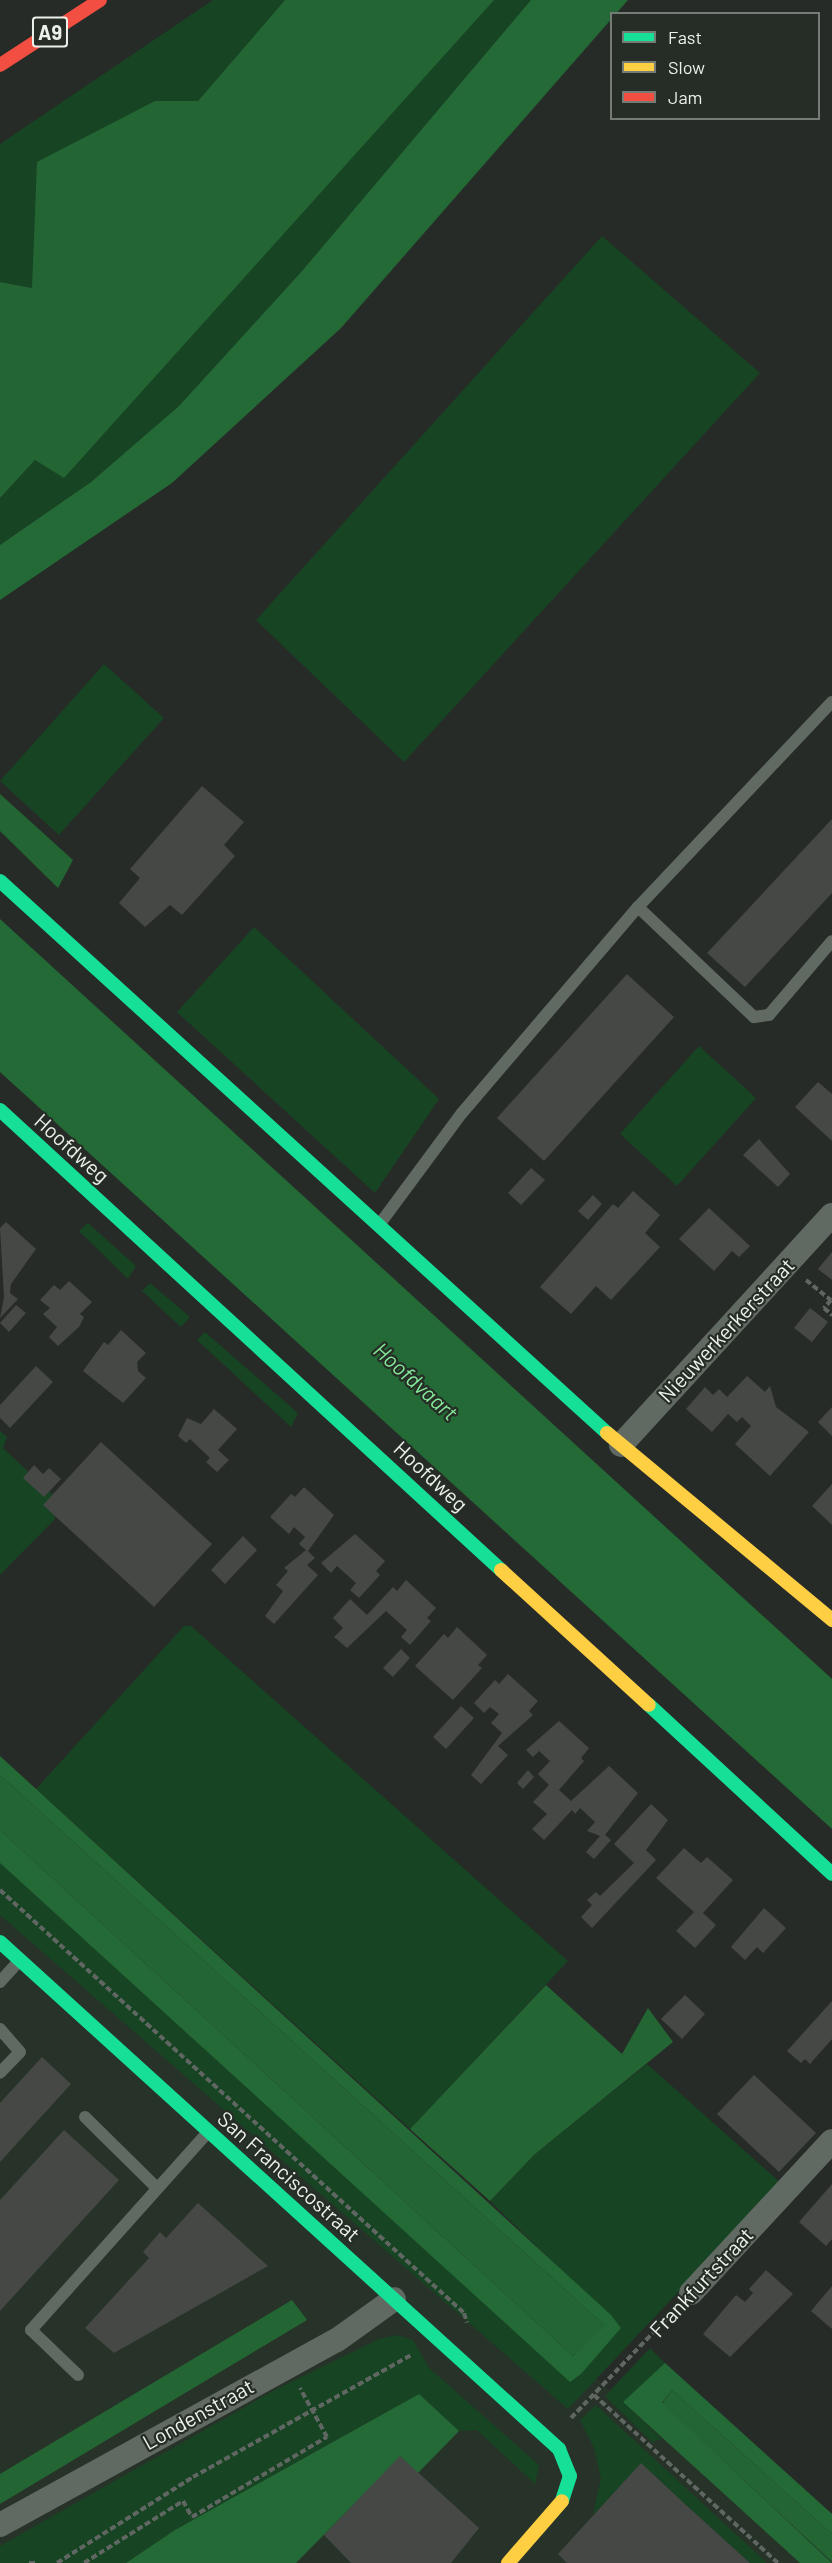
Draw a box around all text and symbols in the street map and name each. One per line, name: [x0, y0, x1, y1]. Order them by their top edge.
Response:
legend: [610, 12, 820, 120]
road number: A9: [31, 15, 70, 49]
text: Fast: [668, 26, 702, 48]
text: Slow: [668, 56, 705, 78]
text: Jam: [668, 86, 702, 108]
street label: Hoofdweg: [30, 1108, 114, 1188]
street label: Nieuwerkerkerstraat: [653, 1253, 799, 1407]
water label: Hoofdvaart: [368, 1336, 464, 1426]
street label: Hoofdweg: [389, 1436, 473, 1516]
street label: San Franciscostraat: [213, 2106, 365, 2246]
street label: Frankfurtstraat: [644, 2222, 758, 2342]
street label: Londenstraat: [138, 2373, 258, 2455]

